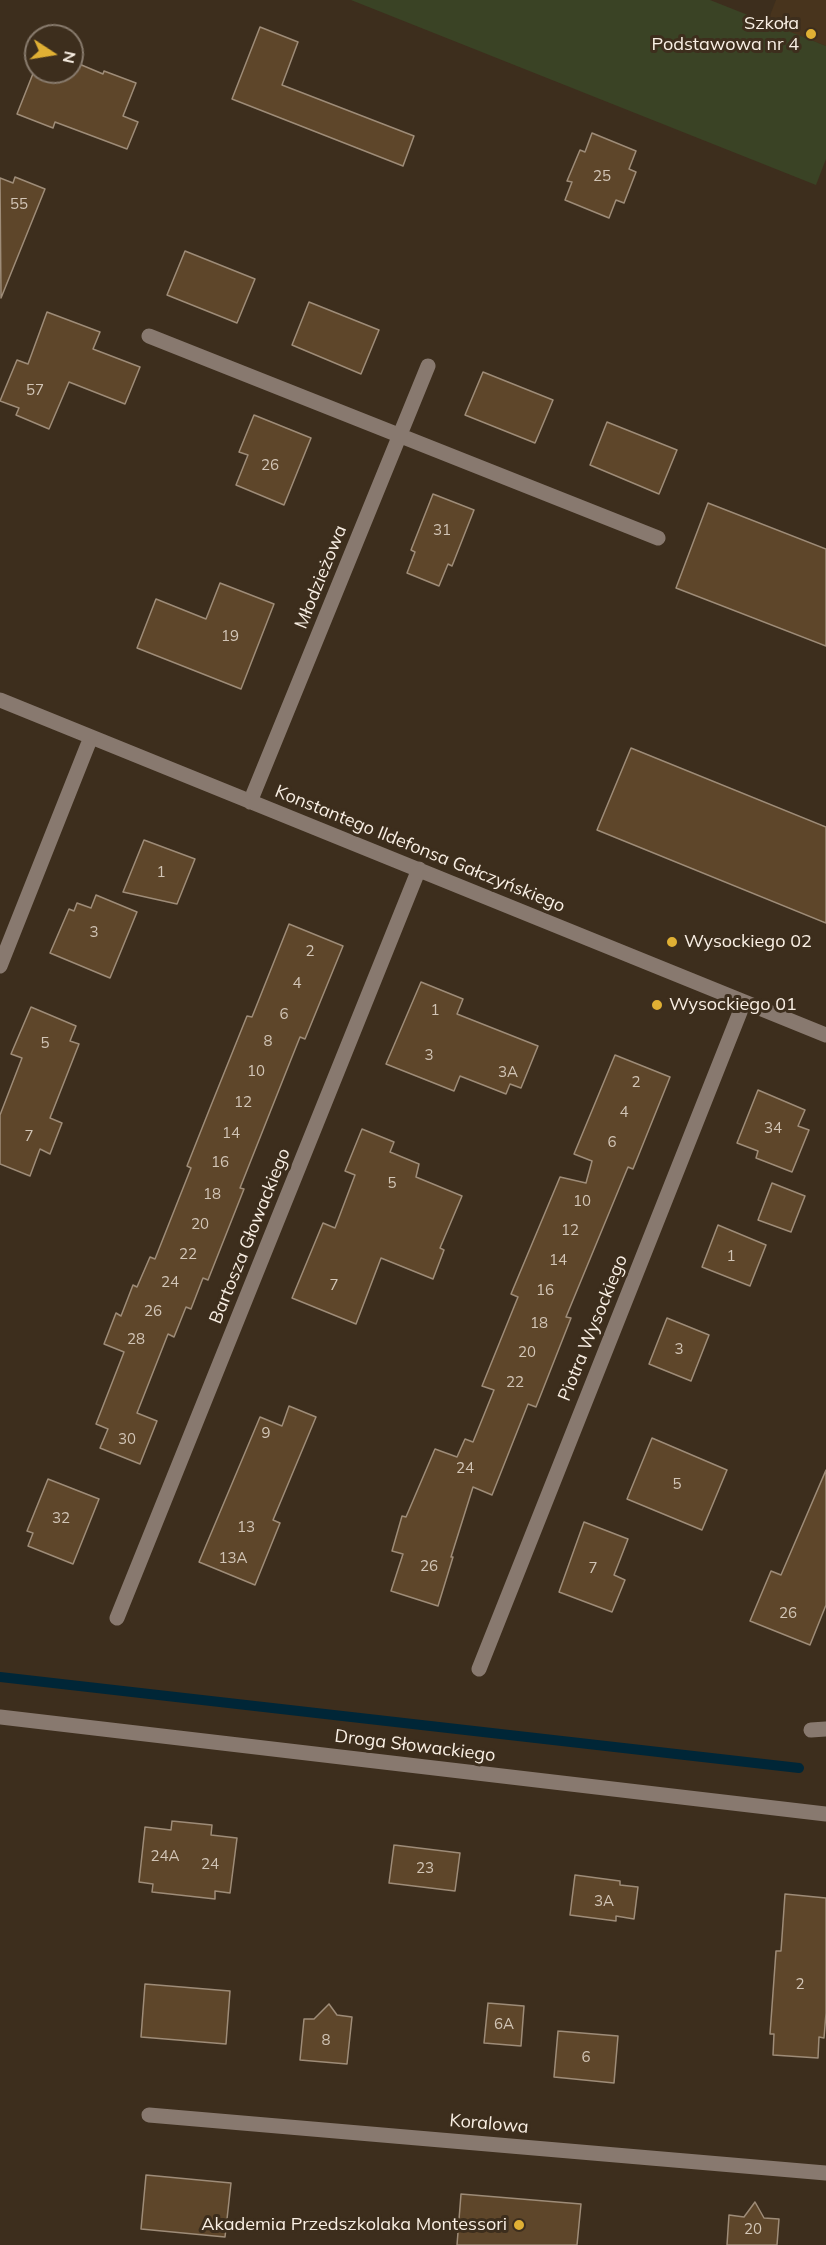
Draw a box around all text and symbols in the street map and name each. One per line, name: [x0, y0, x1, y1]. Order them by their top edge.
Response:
place label: Szkoła Podstawowa nr 4: [652, 13, 799, 56]
north arrow: [24, 24, 84, 84]
marker: Szkoła Podstawowa nr 4: [804, 27, 818, 41]
text: N: [59, 49, 81, 65]
house number: 25: [593, 167, 611, 185]
house number: 55: [10, 195, 28, 213]
house number: 57: [26, 381, 44, 399]
house number: 26: [261, 456, 279, 474]
house number: 31: [433, 521, 451, 539]
street label: Młodzieżowa: [290, 522, 352, 632]
house number: 19: [221, 627, 239, 645]
street label: Konstantego Ildefonsa Gałczyńskiego: [272, 781, 568, 917]
house number: 1: [157, 863, 165, 881]
house number: 3: [90, 923, 98, 941]
place label: Wysockiego 02: [684, 931, 812, 953]
marker: Wysockiego 02: [665, 935, 679, 949]
house number: 2: [306, 942, 314, 960]
house number: 4: [293, 974, 301, 992]
place label: Wysockiego 01: [669, 994, 797, 1016]
marker: Wysockiego 01: [650, 998, 664, 1012]
house number: 1: [431, 1001, 439, 1019]
house number: 6: [280, 1005, 288, 1023]
house number: 8: [264, 1032, 272, 1050]
house number: 5: [41, 1034, 49, 1052]
house number: 3: [425, 1046, 433, 1064]
house number: 10: [247, 1062, 265, 1080]
house number: 3A: [498, 1063, 518, 1081]
house number: 2: [632, 1073, 640, 1091]
house number: 12: [234, 1093, 252, 1111]
house number: 4: [620, 1103, 628, 1121]
house number: 34: [764, 1119, 782, 1137]
house number: 14: [222, 1124, 240, 1142]
house number: 7: [25, 1127, 33, 1145]
house number: 6: [608, 1133, 616, 1151]
street label: Bartosza Głowackiego: [205, 1145, 295, 1327]
house number: 16: [211, 1153, 229, 1171]
house number: 5: [388, 1174, 396, 1192]
house number: 18: [203, 1185, 221, 1203]
house number: 10: [573, 1192, 591, 1210]
house number: 20: [191, 1215, 209, 1233]
house number: 12: [561, 1221, 579, 1239]
house number: 22: [179, 1245, 197, 1263]
house number: 1: [727, 1247, 735, 1265]
house number: 14: [549, 1251, 567, 1269]
street label: Piotra Wysockiego: [554, 1252, 632, 1404]
house number: 24: [161, 1273, 179, 1291]
house number: 7: [330, 1276, 338, 1294]
house number: 16: [536, 1281, 554, 1299]
house number: 26: [144, 1302, 162, 1320]
house number: 18: [530, 1314, 548, 1332]
house number: 28: [127, 1330, 145, 1348]
house number: 3: [675, 1340, 683, 1358]
house number: 20: [518, 1343, 536, 1361]
house number: 22: [506, 1373, 524, 1391]
house number: 9: [262, 1424, 270, 1442]
house number: 30: [118, 1430, 136, 1448]
house number: 24: [456, 1459, 474, 1477]
house number: 5: [673, 1475, 681, 1493]
house number: 32: [52, 1509, 70, 1527]
house number: 13: [237, 1518, 255, 1536]
house number: 13A: [218, 1549, 248, 1567]
house number: 26: [420, 1557, 438, 1575]
house number: 7: [589, 1559, 597, 1577]
house number: 26: [779, 1604, 797, 1622]
street label: Droga Słowackiego: [333, 1725, 497, 1767]
house number: 24A: [150, 1847, 180, 1865]
house number: 24: [201, 1855, 219, 1873]
house number: 23: [416, 1859, 434, 1877]
house number: 3A: [594, 1892, 614, 1910]
house number: 2: [796, 1975, 804, 1993]
house number: 6A: [494, 2015, 514, 2033]
house number: 8: [322, 2031, 330, 2049]
house number: 6: [582, 2048, 590, 2066]
street label: Koralowa: [448, 2110, 530, 2138]
place label: Akademia Przedszkolaka Montessori: [201, 2214, 507, 2236]
marker: Akademia Przedszkolaka Montessori: [512, 2218, 526, 2232]
house number: 20: [744, 2220, 762, 2238]

